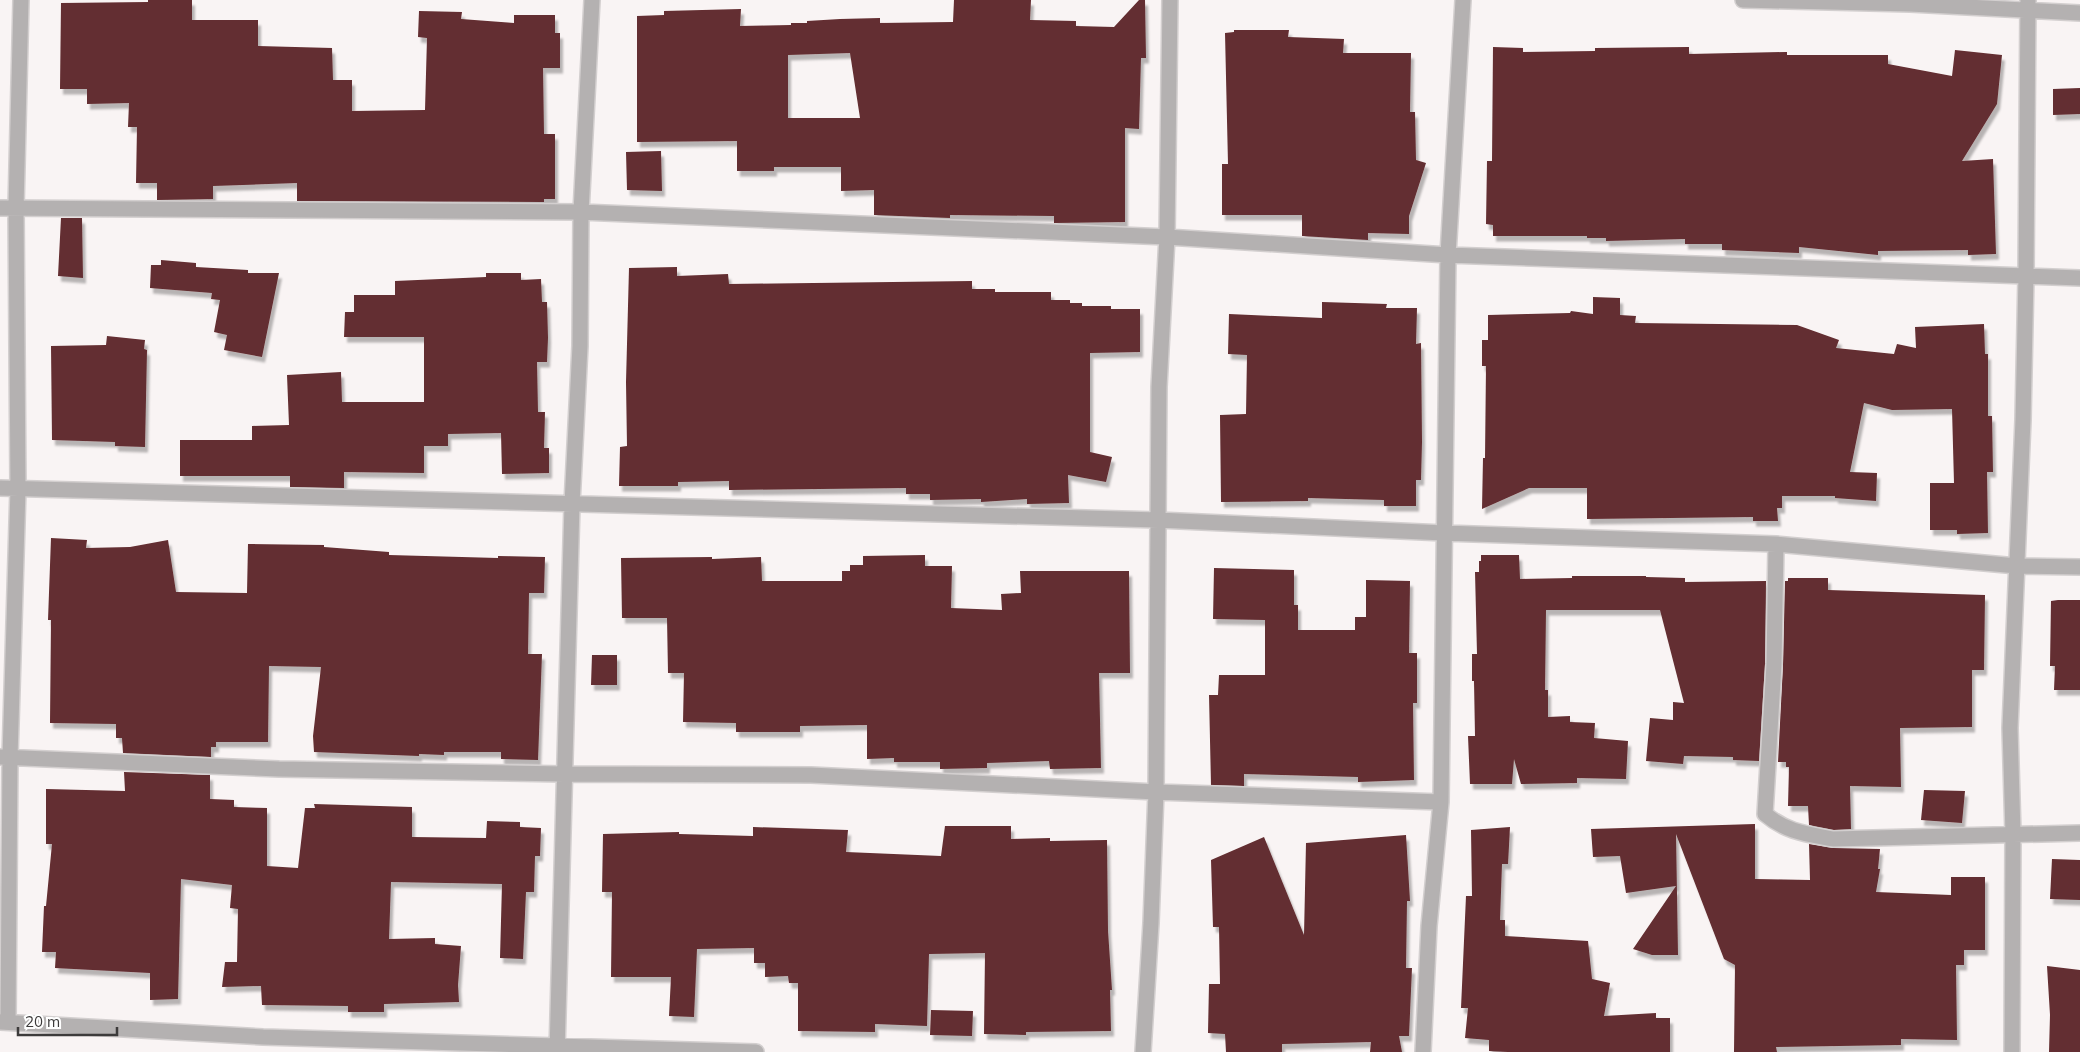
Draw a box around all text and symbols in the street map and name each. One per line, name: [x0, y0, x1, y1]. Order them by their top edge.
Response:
scale bar: [18, 1004, 116, 1036]
text: 20 m: [25, 1012, 60, 1031]

